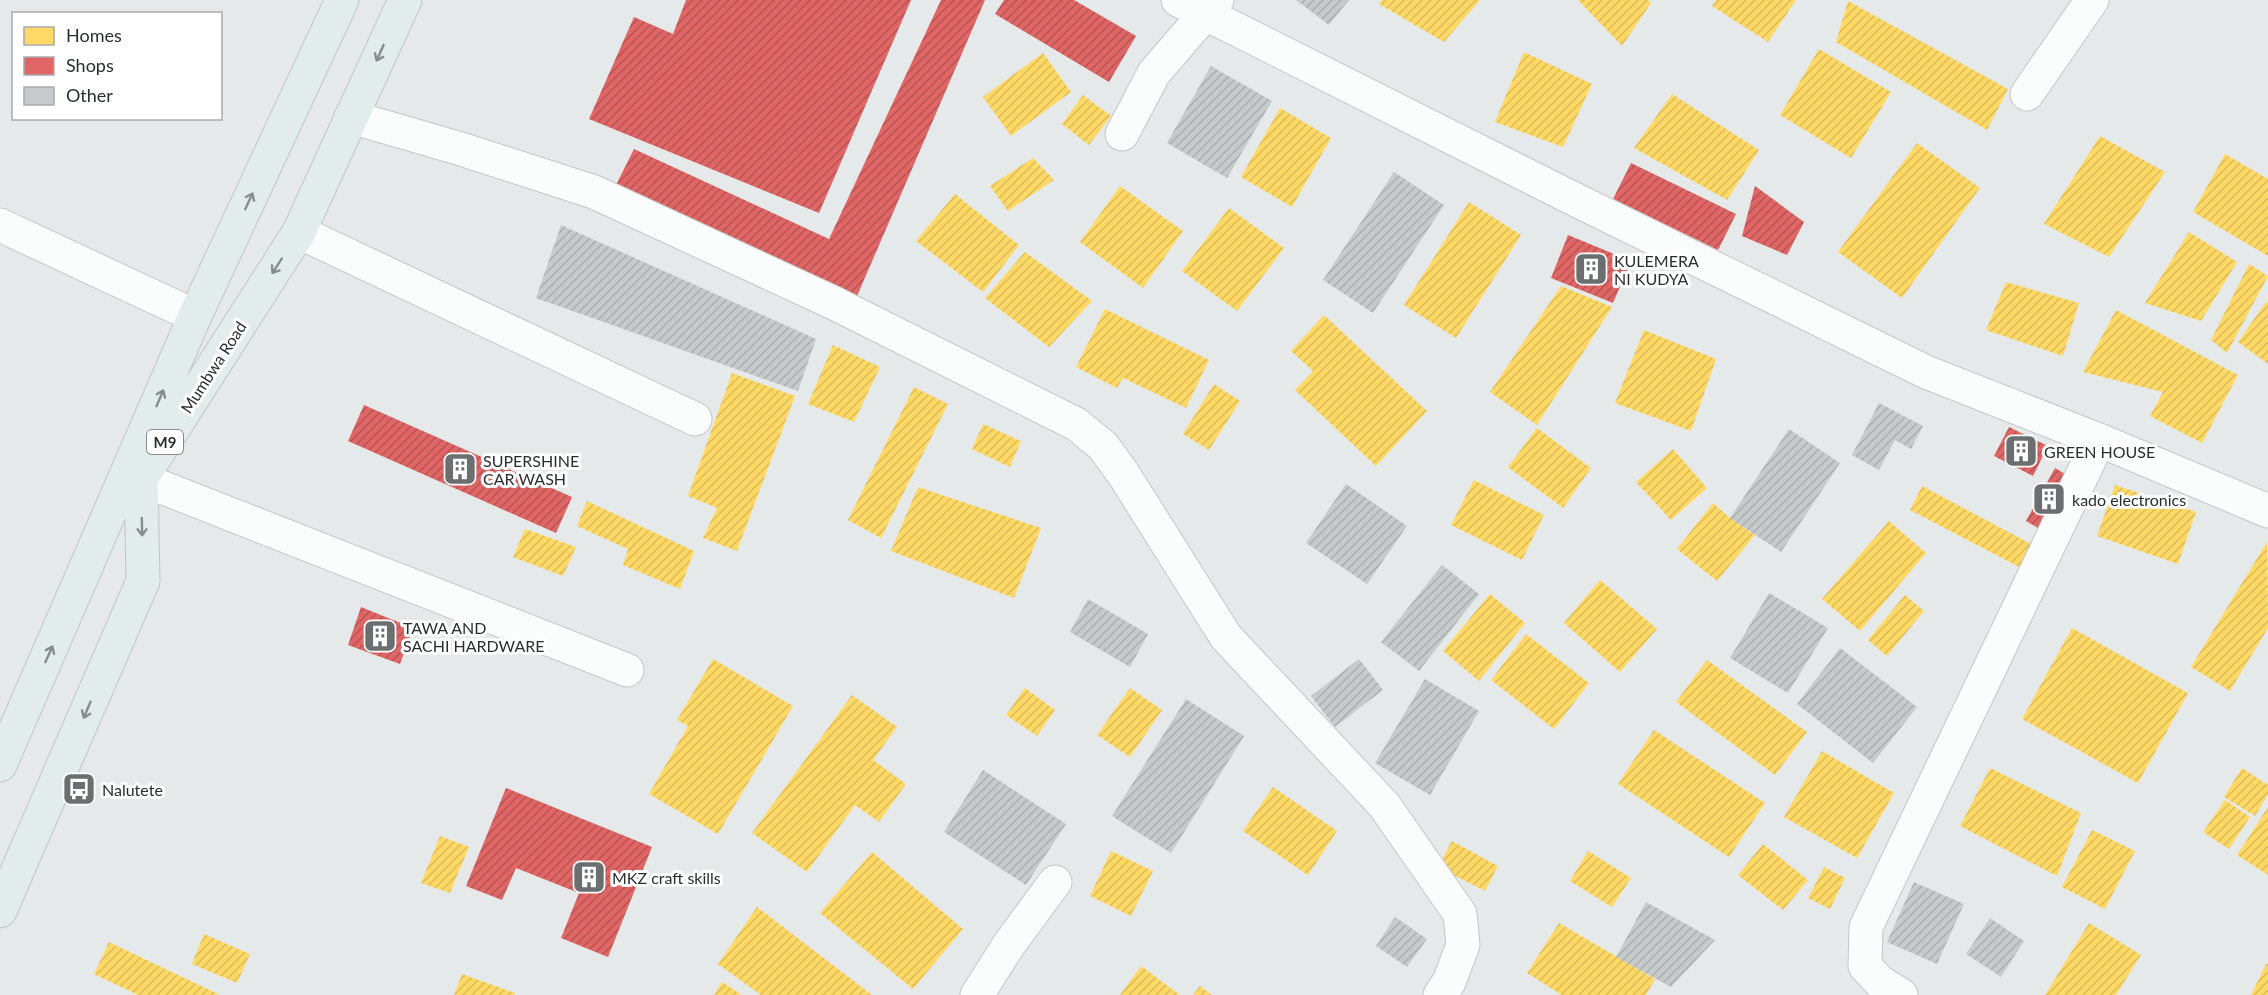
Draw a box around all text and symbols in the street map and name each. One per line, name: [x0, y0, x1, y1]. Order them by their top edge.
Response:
legend: [12, 12, 222, 120]
text: Homes: [66, 24, 122, 46]
one-way arrow: [374, 44, 386, 62]
text: Shops: [66, 54, 114, 76]
text: Other: [66, 84, 113, 106]
one-way arrow: [243, 193, 255, 211]
building icon: KULEMERA NI KUDYA: [1573, 251, 1609, 287]
place label: KULEMERA NI KUDYA: [1614, 251, 1699, 288]
one-way arrow: [271, 257, 283, 274]
street label: Mumbwa Road: [176, 318, 250, 416]
one-way arrow: [155, 389, 166, 408]
road number: M9: [147, 430, 183, 454]
building icon: GREEN HOUSE: [2003, 433, 2039, 469]
place label: GREEN HOUSE: [2044, 442, 2155, 461]
building icon: SUPERSHINE CAR WASH: [442, 451, 478, 487]
place label: SUPERSHINE CAR WASH: [483, 451, 579, 488]
building icon: kado electronics: [2031, 481, 2067, 517]
place label: kado electronics: [2072, 490, 2186, 509]
one-way arrow: [136, 516, 148, 536]
building icon: TAWA AND SACHI HARDWARE: [362, 618, 398, 654]
place label: TAWA AND SACHI HARDWARE: [403, 618, 545, 655]
one-way arrow: [44, 645, 55, 663]
one-way arrow: [81, 700, 92, 719]
bus stop icon: Nalutete: [61, 771, 97, 807]
place label: Nalutete: [102, 780, 163, 799]
building icon: MKZ craft skills: [571, 859, 607, 895]
place label: MKZ craft skills: [612, 868, 721, 887]

